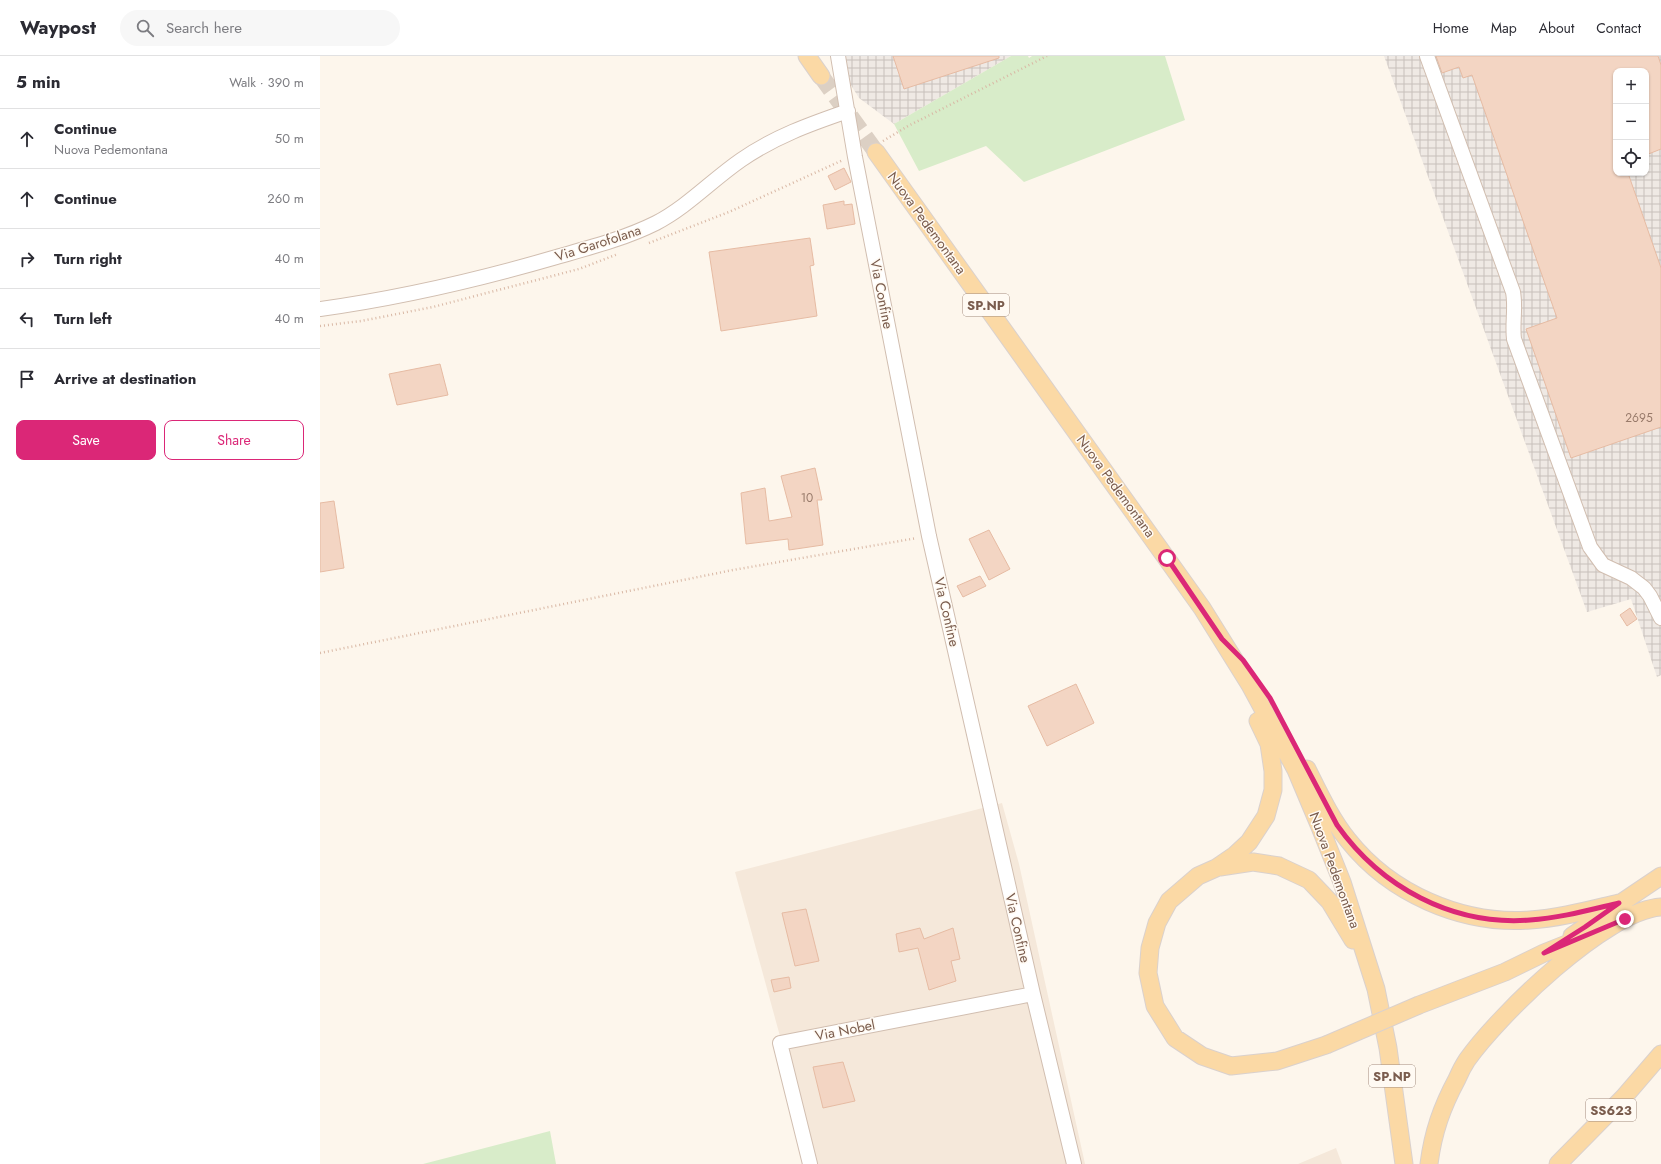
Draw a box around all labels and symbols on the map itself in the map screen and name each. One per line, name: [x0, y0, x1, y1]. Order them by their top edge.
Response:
street label: Nuova Pedemontana: [883, 168, 971, 278]
street label: Via Garofolana: [552, 220, 644, 266]
street label: Via Confine: [865, 257, 899, 331]
road number: SP.NP: [963, 294, 1009, 316]
house number: 2695: [1625, 409, 1653, 427]
street label: Nuova Pedemontana: [1072, 431, 1160, 541]
house number: 10: [801, 489, 813, 507]
route start: [1158, 549, 1176, 567]
street label: Via Confine: [929, 575, 965, 649]
street label: Nuova Pedemontana: [1305, 809, 1365, 931]
street label: Via Confine: [1000, 891, 1036, 965]
route end: [1616, 910, 1634, 928]
street label: Via Nobel: [813, 1014, 877, 1046]
road number: SP.NP: [1369, 1065, 1415, 1087]
road number: SS623: [1586, 1099, 1636, 1121]

